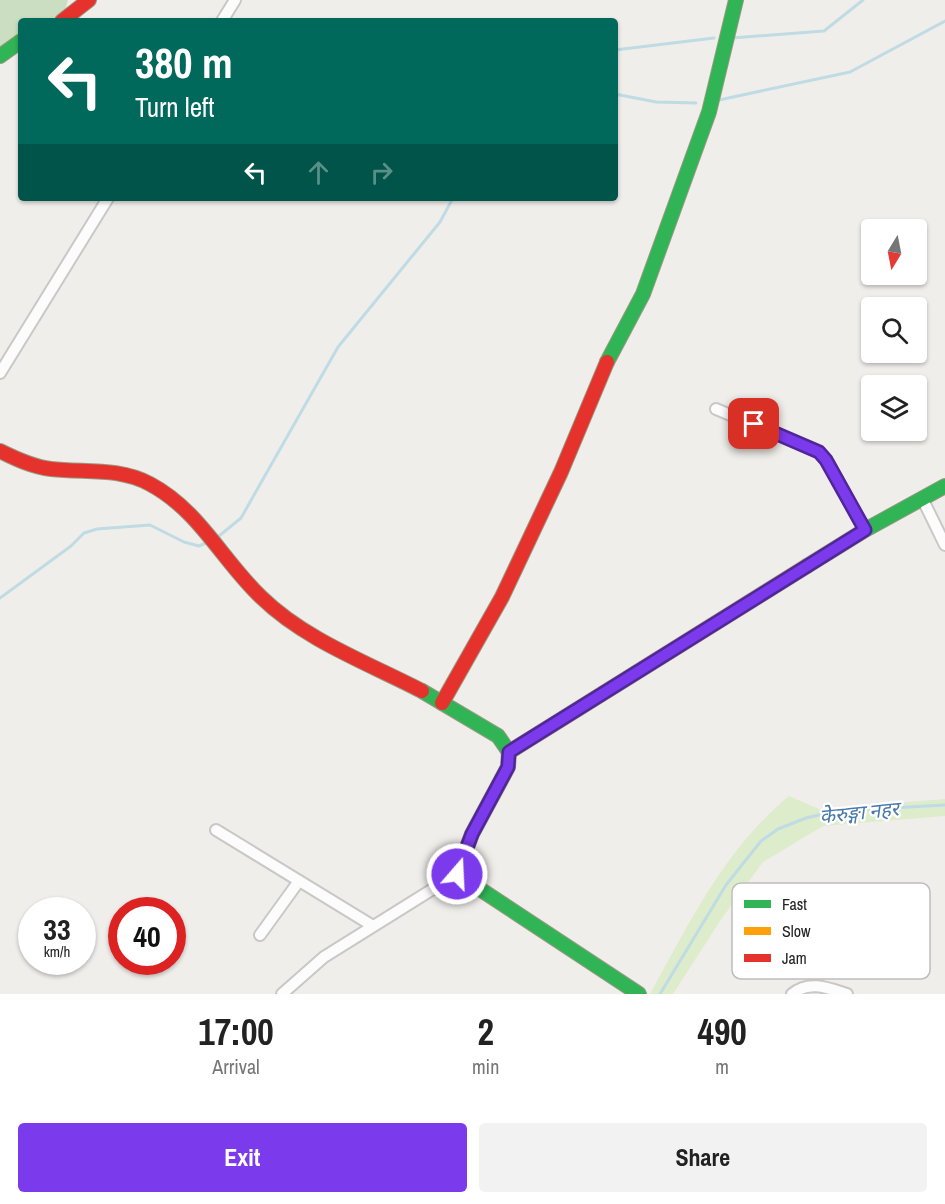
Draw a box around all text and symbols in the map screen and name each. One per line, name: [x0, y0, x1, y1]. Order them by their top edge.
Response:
text: 380 m: [135, 35, 233, 91]
icon: left: [36, 42, 114, 120]
text: Turn left: [135, 89, 214, 125]
icon: left: [239, 156, 272, 189]
icon: ahead: [302, 156, 335, 189]
icon: right: [365, 156, 398, 189]
north arrow: [861, 219, 927, 285]
map controls: [861, 219, 927, 441]
button: search: [861, 297, 927, 363]
button: layers: [861, 375, 927, 441]
pin: [728, 398, 779, 449]
icon: arrive: [737, 407, 770, 440]
water label: केेरुङ्गा नहर: [818, 794, 904, 830]
position arrow: [425, 842, 489, 906]
legend: [732, 883, 930, 979]
text: Fast: [782, 893, 807, 915]
speed limit sign: 40: [108, 897, 186, 975]
text: 33: [43, 909, 71, 949]
text: Slow: [782, 920, 811, 942]
text: km/h: [44, 941, 70, 962]
text: Jam: [782, 947, 807, 969]
text: 17:00: [198, 1008, 274, 1056]
text: 2: [477, 1008, 494, 1056]
text: 490: [698, 1008, 747, 1056]
text: Arrival: [212, 1053, 260, 1080]
text: min: [472, 1053, 499, 1080]
text: m: [715, 1053, 729, 1080]
button: Exit: [18, 1123, 467, 1192]
button: Share: [479, 1123, 927, 1192]

